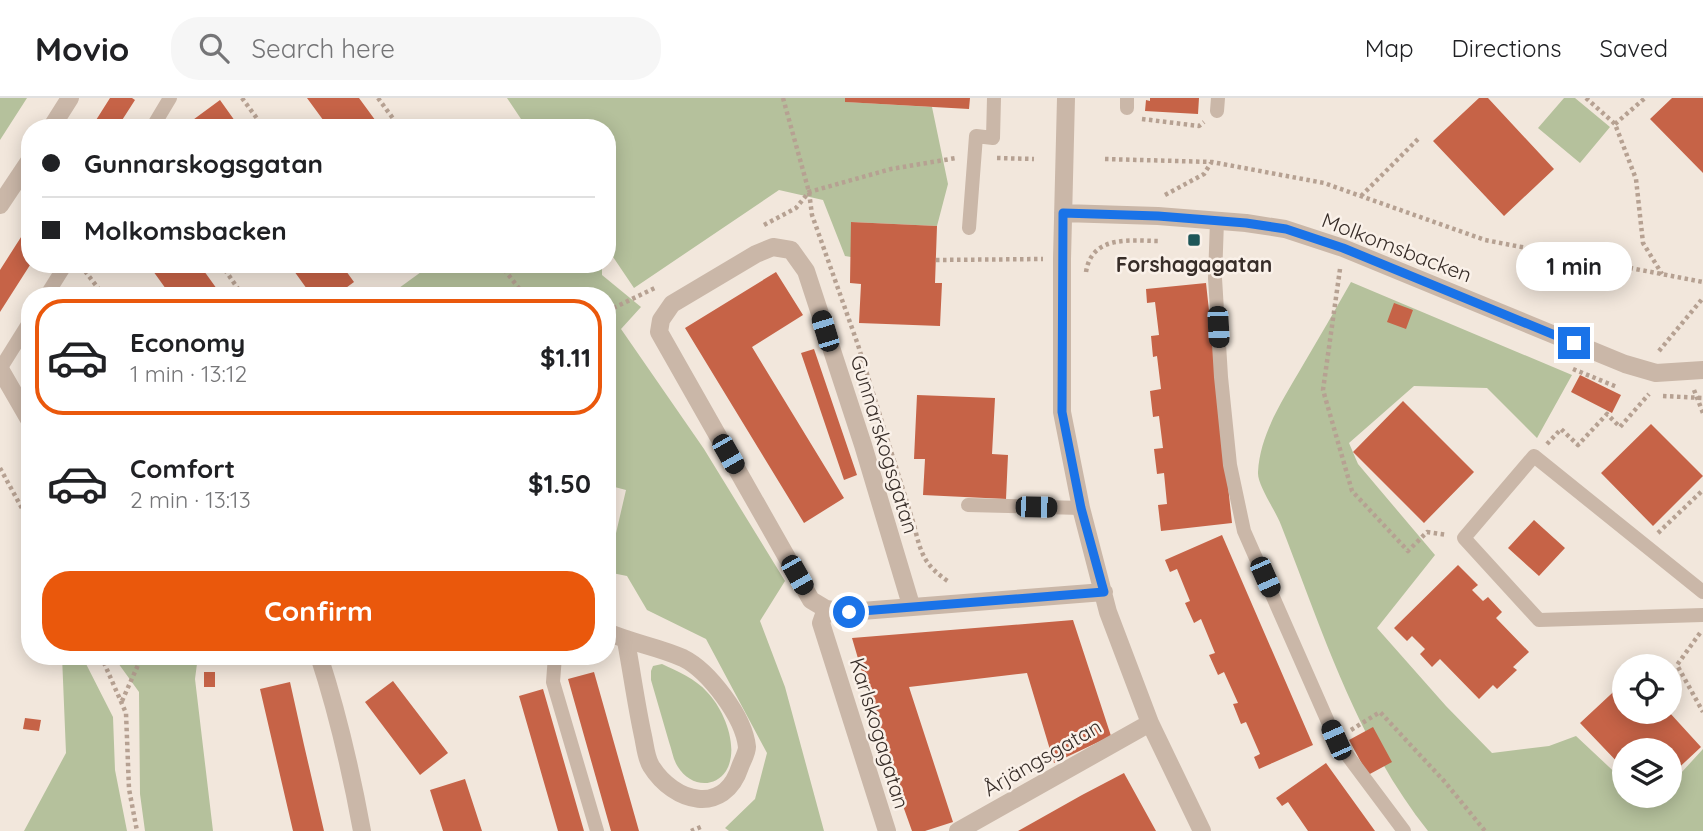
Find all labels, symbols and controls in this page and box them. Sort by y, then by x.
search box [171,17,661,80]
text: Movio [35,28,129,69]
icon: search [195,29,233,67]
text: Search here [251,32,395,65]
text: Map [1365,33,1414,63]
text: Directions [1452,33,1562,63]
text: Saved [1600,33,1668,63]
text: Gunnarskogsgatan [84,147,323,180]
street label: Molkomsbacken [1318,206,1476,288]
text: Molkomsbacken [84,214,287,247]
marker: Forshagagatan [1186,232,1202,248]
callout: 1 min [1516,242,1632,290]
place label: Forshagagatan [1116,251,1272,277]
text: 1 min [1546,252,1602,281]
car [1207,305,1230,349]
car [809,308,842,354]
icon: car [46,326,109,389]
text: Economy [130,326,245,359]
route end [1558,327,1590,359]
text: $1.11 [540,341,591,374]
street label: Gunnarskogsgatan [845,352,925,536]
text: 1 min · 13:12 [130,359,247,388]
car [709,431,748,477]
icon: car [46,452,109,515]
text: Comfort [130,452,235,485]
text: $1.50 [528,467,591,500]
text: 2 min · 13:13 [130,485,251,514]
car [1015,496,1058,518]
car [778,552,817,598]
car [1247,554,1284,600]
button: Confirm [42,571,595,651]
route start [833,596,865,628]
street label: Karlskogagatan [845,654,915,812]
map controls [1612,654,1682,808]
button: locate [1612,654,1682,724]
street label: Årjängsgatan [978,713,1106,801]
car [1318,717,1355,763]
button: layers [1612,738,1682,808]

